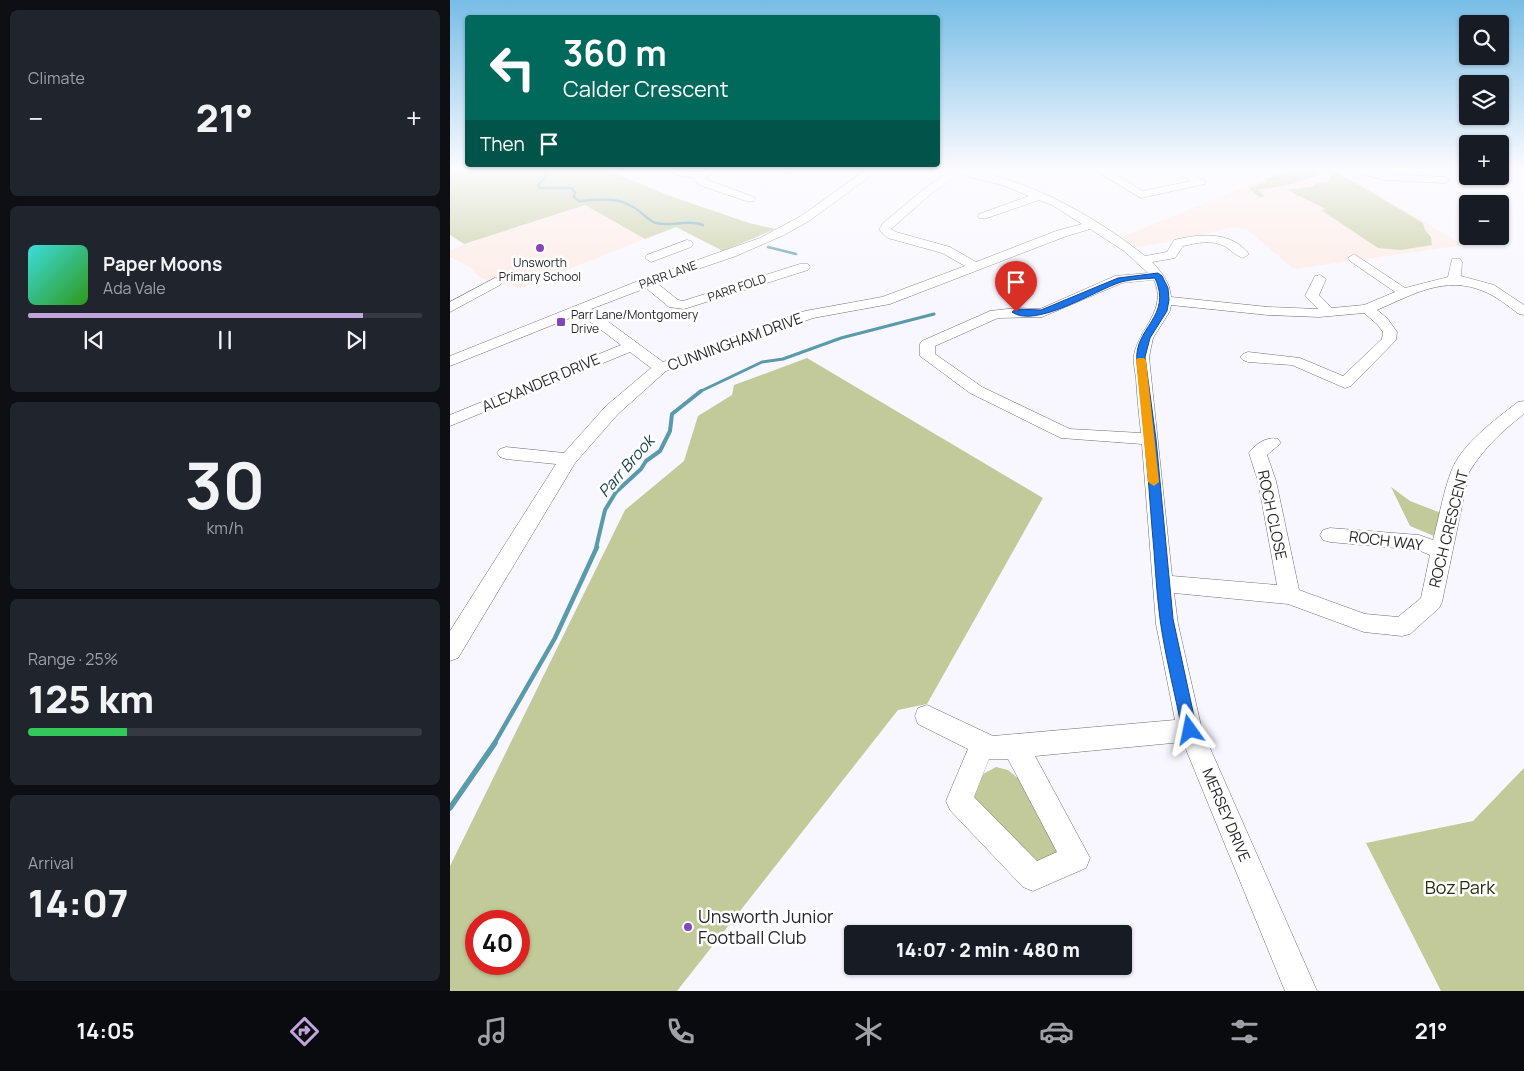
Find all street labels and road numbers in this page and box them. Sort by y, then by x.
street label: PARR LANE [636,256,699,293]
street label: PARR FOLD [705,270,768,305]
street label: CUNNINGHAM DRIVE [664,307,805,376]
street label: ALEXANDER DRIVE [479,348,603,417]
street label: ROCH CLOSE [1253,468,1292,562]
street label: ROCH CRESCENT [1424,468,1473,590]
street label: ROCH WAY [1348,526,1425,556]
street label: MERSEY DRIVE [1197,765,1256,865]

